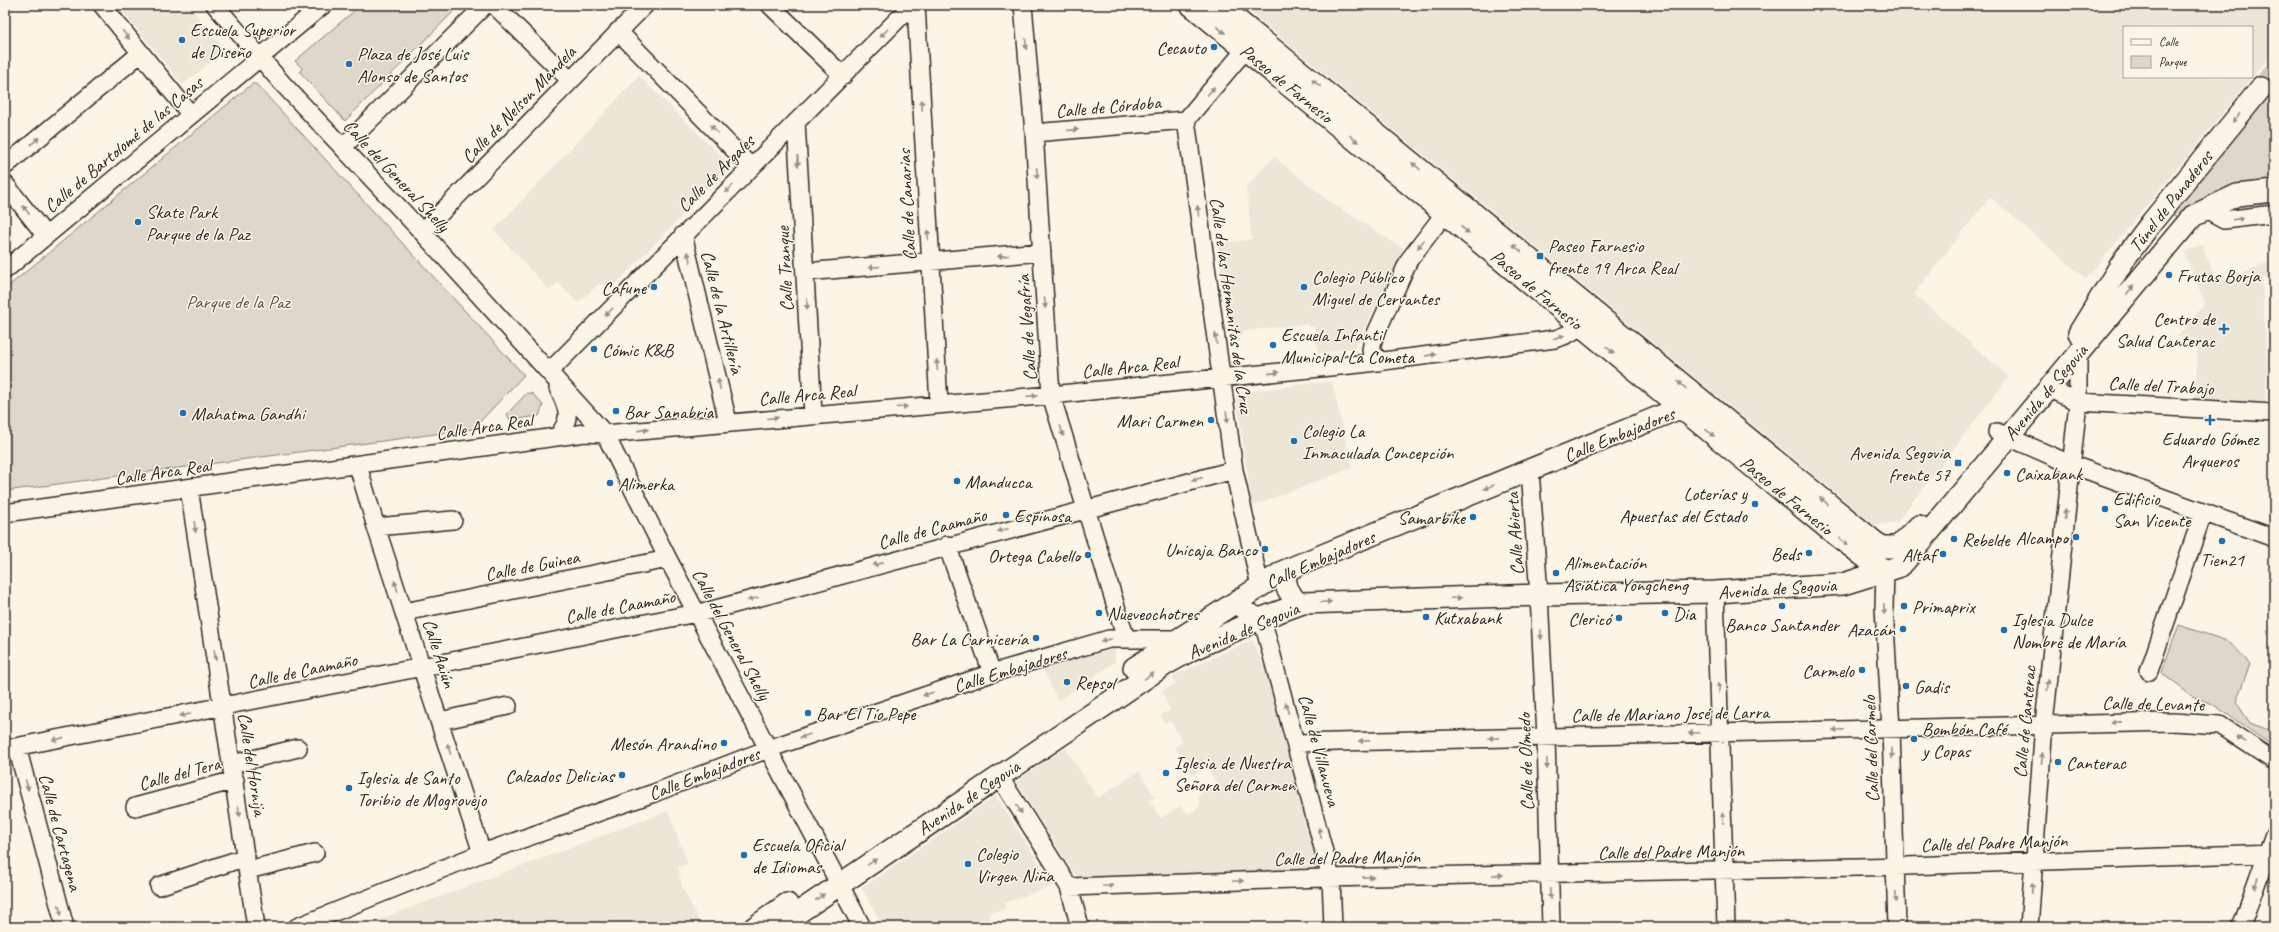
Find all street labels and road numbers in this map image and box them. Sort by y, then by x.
street label: Paseo de Farnesio [1235,39,1339,130]
street label: Calle de Nelson Mandela [456,40,582,169]
street label: Calle de Bartolomé de las Casas [39,70,209,218]
street label: Calle de Córdoba [1055,90,1163,124]
street label: Calle del General Shelly [338,114,456,238]
street label: Calle de Argales [672,128,761,217]
street label: Túnel de Panaderos [2124,144,2220,257]
street label: Calle de Canarias [892,147,922,261]
street label: Calle de las Hermanitas de la Cruz [1204,196,1258,417]
street label: Calle Tranque [771,224,799,312]
street label: Paseo de Farnesio [1486,244,1589,337]
street label: Calle de la Artillería [695,248,749,378]
street label: Calle de Vegafría [1011,272,1043,382]
street label: Avenida de Segovia [1999,339,2094,446]
street label: Calle Arca Real [1081,350,1183,384]
street label: Calle del Trabajo [2108,371,2215,401]
street label: Calle Arca Real [758,378,860,411]
street label: Calle Embajadores [1561,401,1680,468]
street label: Calle Arca Real [434,408,538,446]
street label: Paseo de Farnesio [1735,451,1839,542]
street label: Calle Arca Real [113,453,217,491]
street label: Calle Abierta [1500,490,1530,576]
street label: Calle de Caamaño [875,503,990,555]
street label: Calle Embajadores [1262,525,1380,595]
street label: Calle de Guinea [483,545,583,587]
street label: Calle del General Shelly [686,565,777,706]
street label: Avenida de Segovia [1717,573,1838,605]
street label: Calle de Caamaño [563,584,678,629]
street label: Avenida de Segovia [1184,596,1304,665]
street label: Calle Aaiún [417,616,462,691]
street label: Calle Embajadores [951,641,1071,699]
street label: Calle de Caamaño [245,647,360,694]
street label: Calle de Canterac [2008,664,2042,779]
street label: Calle de Villanueva [1293,691,1346,810]
street label: Calle de Levante [2102,691,2206,717]
street label: Calle del Carmelo [1857,694,1885,803]
street label: Calle de Mariano José de Larra [1571,700,1771,728]
street label: Calle de Olmedo [1512,710,1540,811]
street label: Calle del Hornija [232,711,272,820]
street label: Calle Embajadores [645,741,765,806]
street label: Calle del Tera [136,751,224,796]
street label: Avenida de Segovia [913,754,1026,841]
street label: Calle de Cartagena [33,771,88,895]
street label: Calle del Padre Manjón [1920,828,2068,858]
street label: Calle del Padre Manjón [1598,839,1745,865]
street label: Calle del Padre Manjón [1274,845,1421,871]

